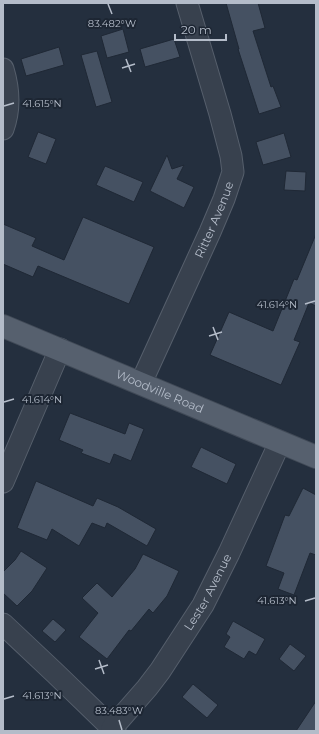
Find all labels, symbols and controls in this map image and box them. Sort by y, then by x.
scale bar [175,16,226,42]
text: 83.482°W [88,17,136,30]
text: 20 m [181,22,212,37]
text: 41.615°N [22,97,62,110]
street label: Ritter Avenue [191,179,236,260]
text: 41.614°N [257,298,297,311]
street label: Woodville Road [114,366,206,416]
text: 41.614°N [22,393,62,406]
street label: Lester Avenue [180,551,234,633]
text: 41.613°N [257,594,297,607]
text: 41.613°N [22,689,62,702]
text: 83.483°W [95,704,143,717]

